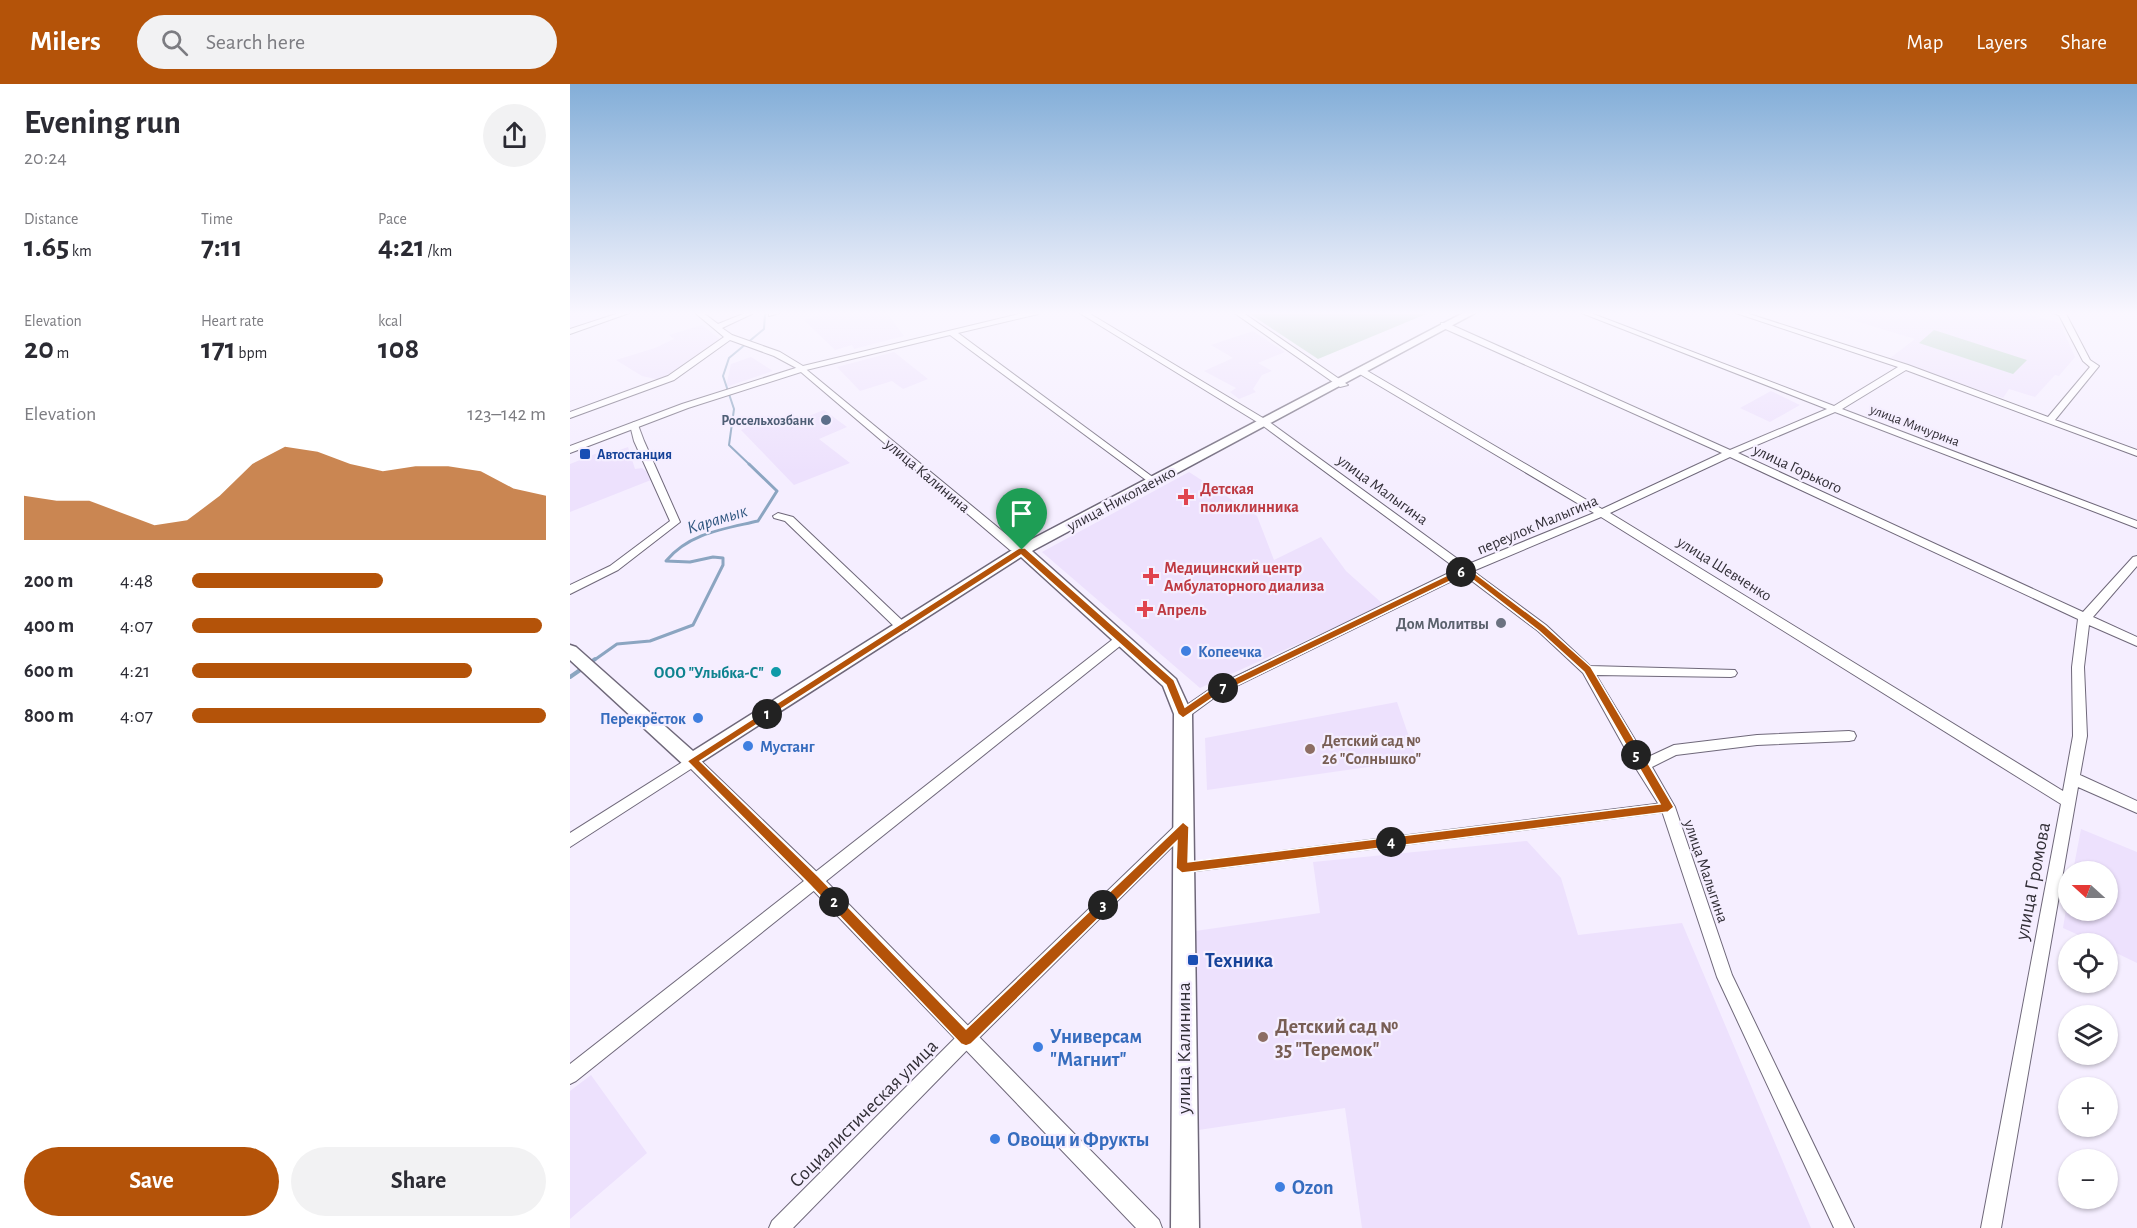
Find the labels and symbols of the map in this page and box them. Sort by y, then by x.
street label: улица Мичурина [1867,402,1962,450]
marker: Россельхозбанк [819,413,833,427]
place label: Россельхозбанк [721,414,814,428]
street label: улица Калинина [880,435,973,517]
street label: улица Горького [1749,441,1845,497]
marker: Автостанция [578,447,592,461]
place label: Автостанция [597,448,672,462]
street label: улица Малыгина [1333,451,1431,529]
street label: улица Николаенко [1064,463,1179,536]
place label: Детская поликлинника [1200,481,1299,515]
pin [996,488,1047,550]
marker: Детская поликлинника [1177,488,1195,506]
street label: переулок Малыгина [1475,492,1601,559]
water label: Карамык [685,502,750,538]
street label: улица Шевченко [1673,533,1775,605]
pin: 6 [1446,557,1476,587]
place label: Медицинский центр Амбулаторного диализа [1164,560,1325,595]
marker: Медицинский центр Амбулаторного диализа [1142,567,1160,585]
marker: Апрель [1138,602,1152,616]
place label: Апрель [1157,602,1207,618]
place label: Дом Молитвы [1396,616,1489,632]
marker: Дом Молитвы [1494,616,1508,630]
marker: Копеечка [1179,644,1193,658]
place label: Копеечка [1198,644,1262,660]
place label: ООО "Улыбка-С" [654,665,764,681]
marker: ООО "Улыбка-С" [769,665,783,679]
pin: 7 [1208,673,1238,703]
pin: 1 [752,699,782,729]
place label: Перекрёсток [600,711,686,727]
marker: Перекрёсток [691,711,705,725]
place label: Детский сад № 26 "Солнышко" [1322,733,1422,767]
marker: Мустанг [741,739,755,753]
place label: Мустанг [760,739,815,756]
pin: 5 [1621,740,1651,770]
marker: Детский сад № 26 "Солнышко" [1303,742,1317,756]
street label: улица Малыгина [1680,817,1731,925]
street label: улица Громова [2012,821,2054,943]
pin: 4 [1376,827,1406,857]
north arrow [2058,861,2118,921]
pin: 2 [819,887,849,917]
pin: 3 [1088,890,1118,920]
place label: Техника [1205,951,1274,971]
marker: Техника [1186,953,1200,967]
street label: улица Калинина [1174,982,1194,1115]
place label: Детский сад № 35 "Теремок" [1275,1017,1398,1060]
place label: Универсам "Магнит" [1050,1027,1142,1070]
marker: Детский сад № 35 "Теремок" [1256,1030,1270,1044]
street label: Социалистическая улица [786,1036,942,1192]
marker: Универсам "Магнит" [1031,1040,1045,1054]
place label: Овощи и Фрукты [1007,1130,1149,1150]
marker: Овощи и Фрукты [988,1132,1002,1146]
place label: Ozon [1292,1178,1334,1198]
marker: Ozon [1273,1180,1287,1194]

